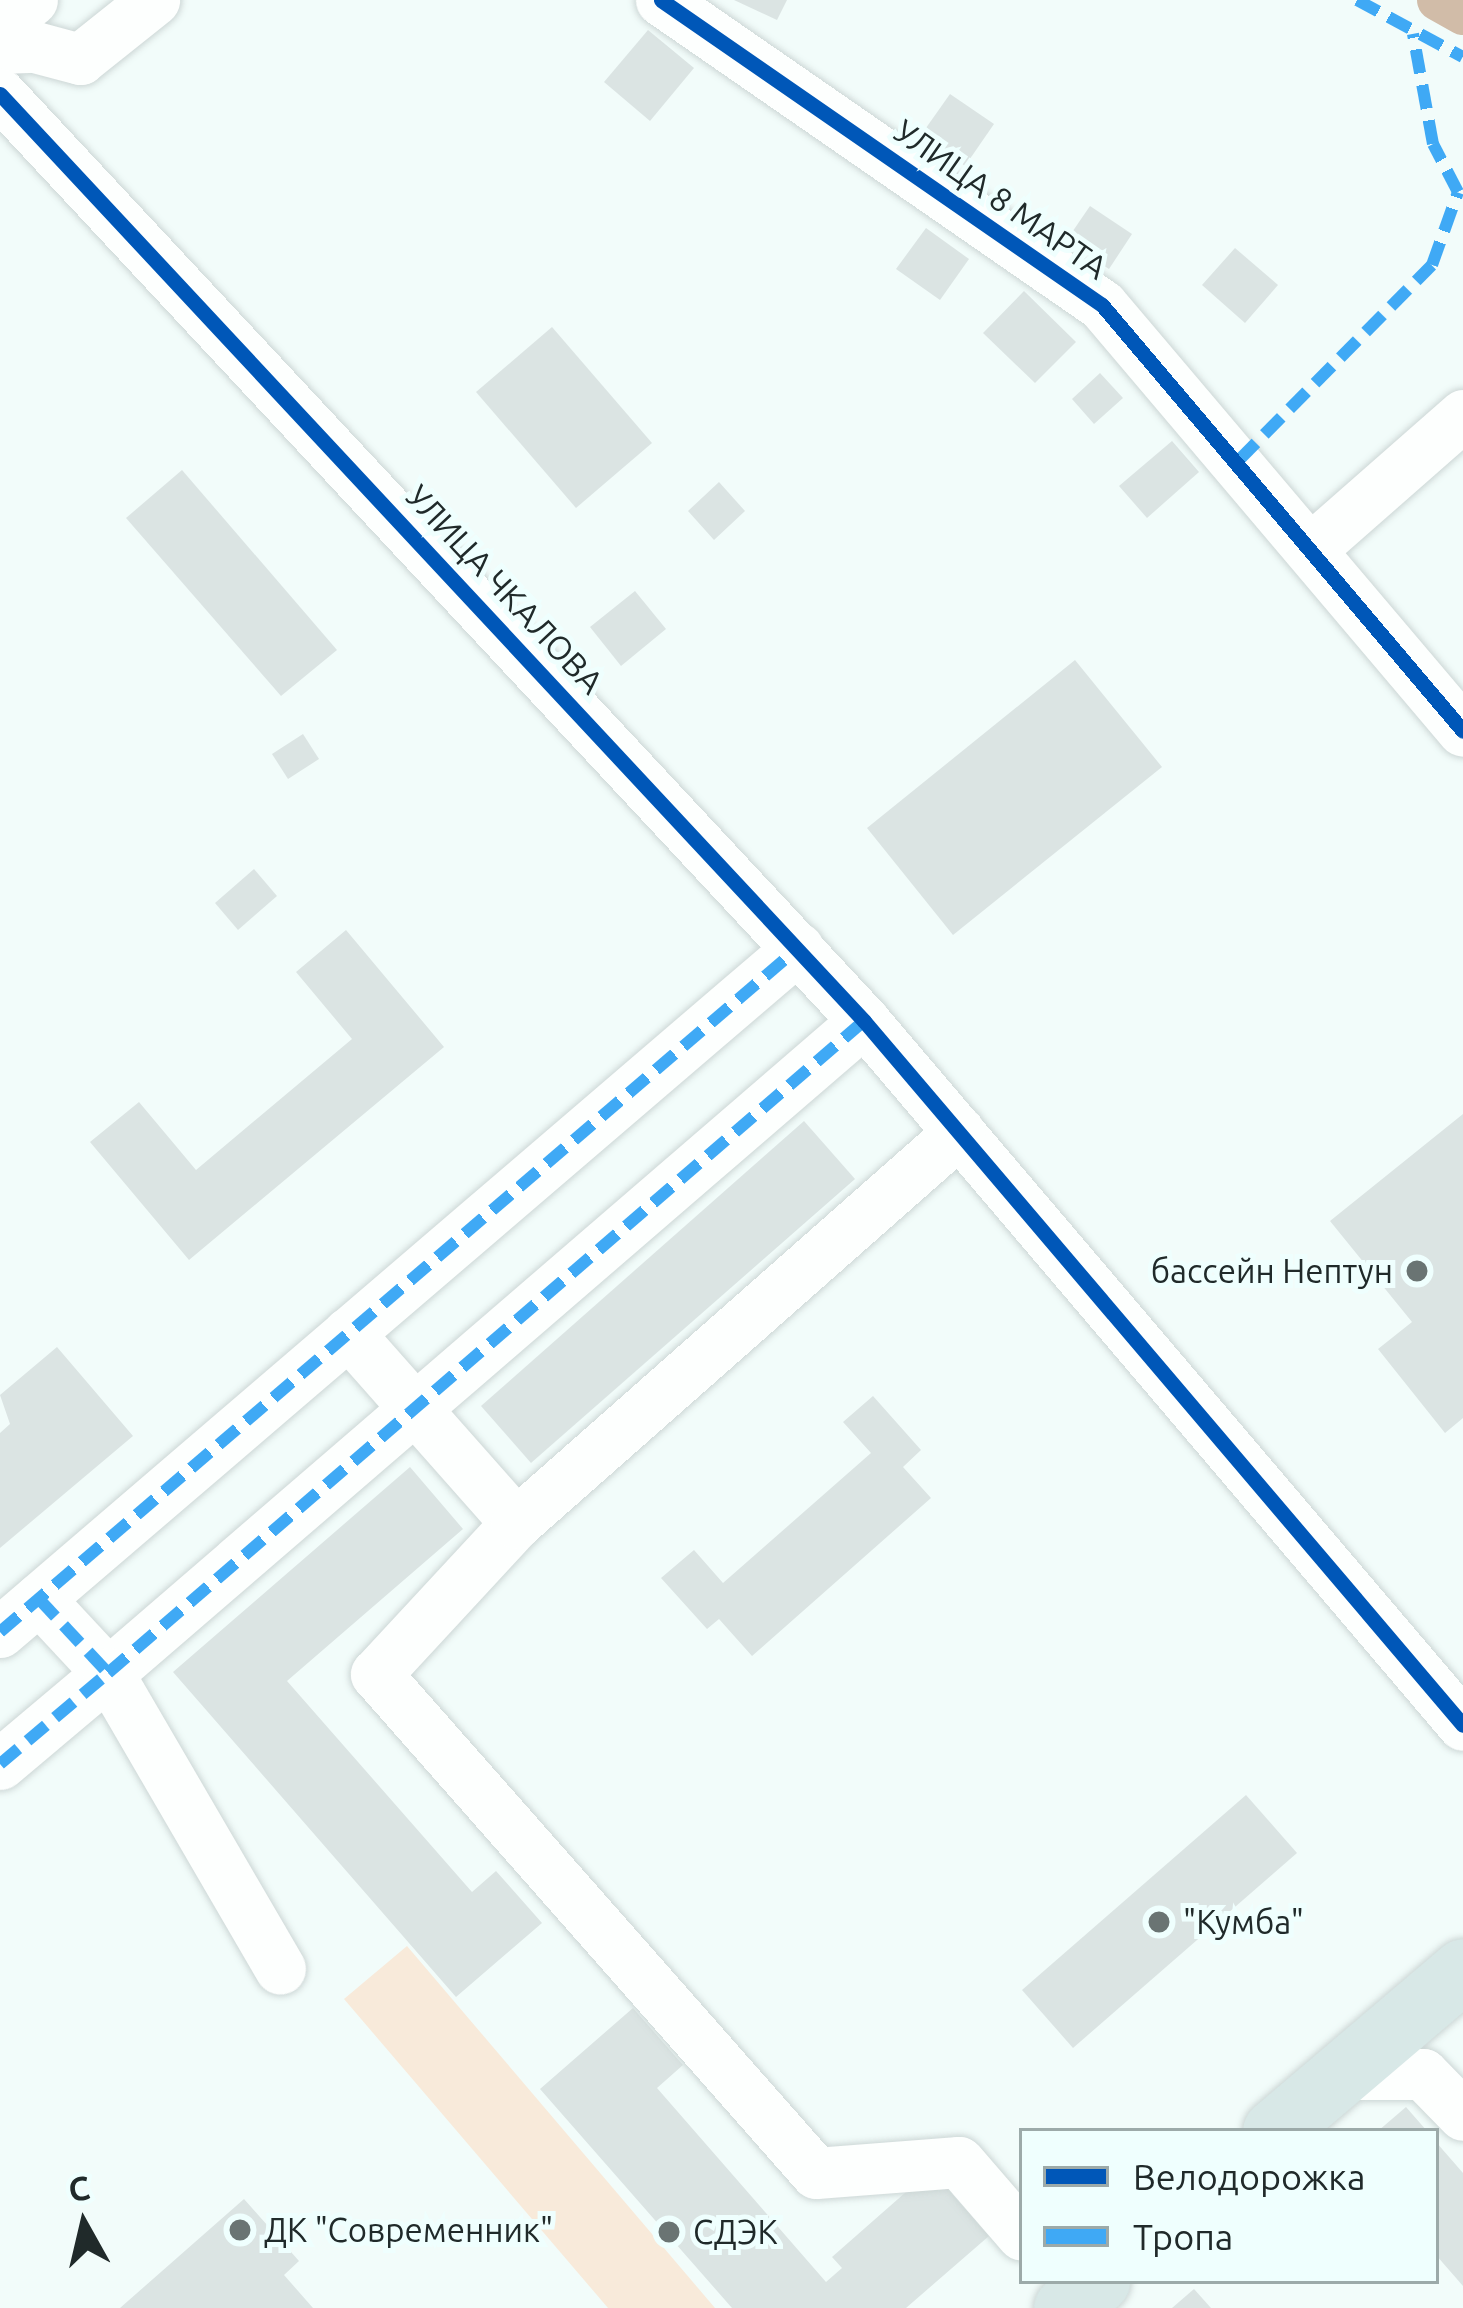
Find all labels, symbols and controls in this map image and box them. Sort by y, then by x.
street label: УЛИЦА 8 МАРТА [887,111,1115,287]
street label: УЛИЦА ЧКАЛОВА [398,476,612,702]
place label: бассейн Нептун [1151,1251,1393,1291]
marker: бассейн Нептун [1404,1258,1430,1284]
place label: "Кумба" [1183,1902,1304,1942]
marker: "Кумба" [1146,1909,1172,1935]
legend [1019,2128,1439,2284]
text: Велодорожка [1133,2156,1365,2197]
north arrow [24,2164,144,2284]
text: С [66,2168,92,2208]
place label: ДК "Современник" [264,2210,553,2250]
place label: СДЭК [693,2212,778,2252]
text: Тропа [1133,2216,1233,2257]
marker: ДК "Современник" [227,2217,253,2243]
marker: СДЭК [656,2219,682,2245]

